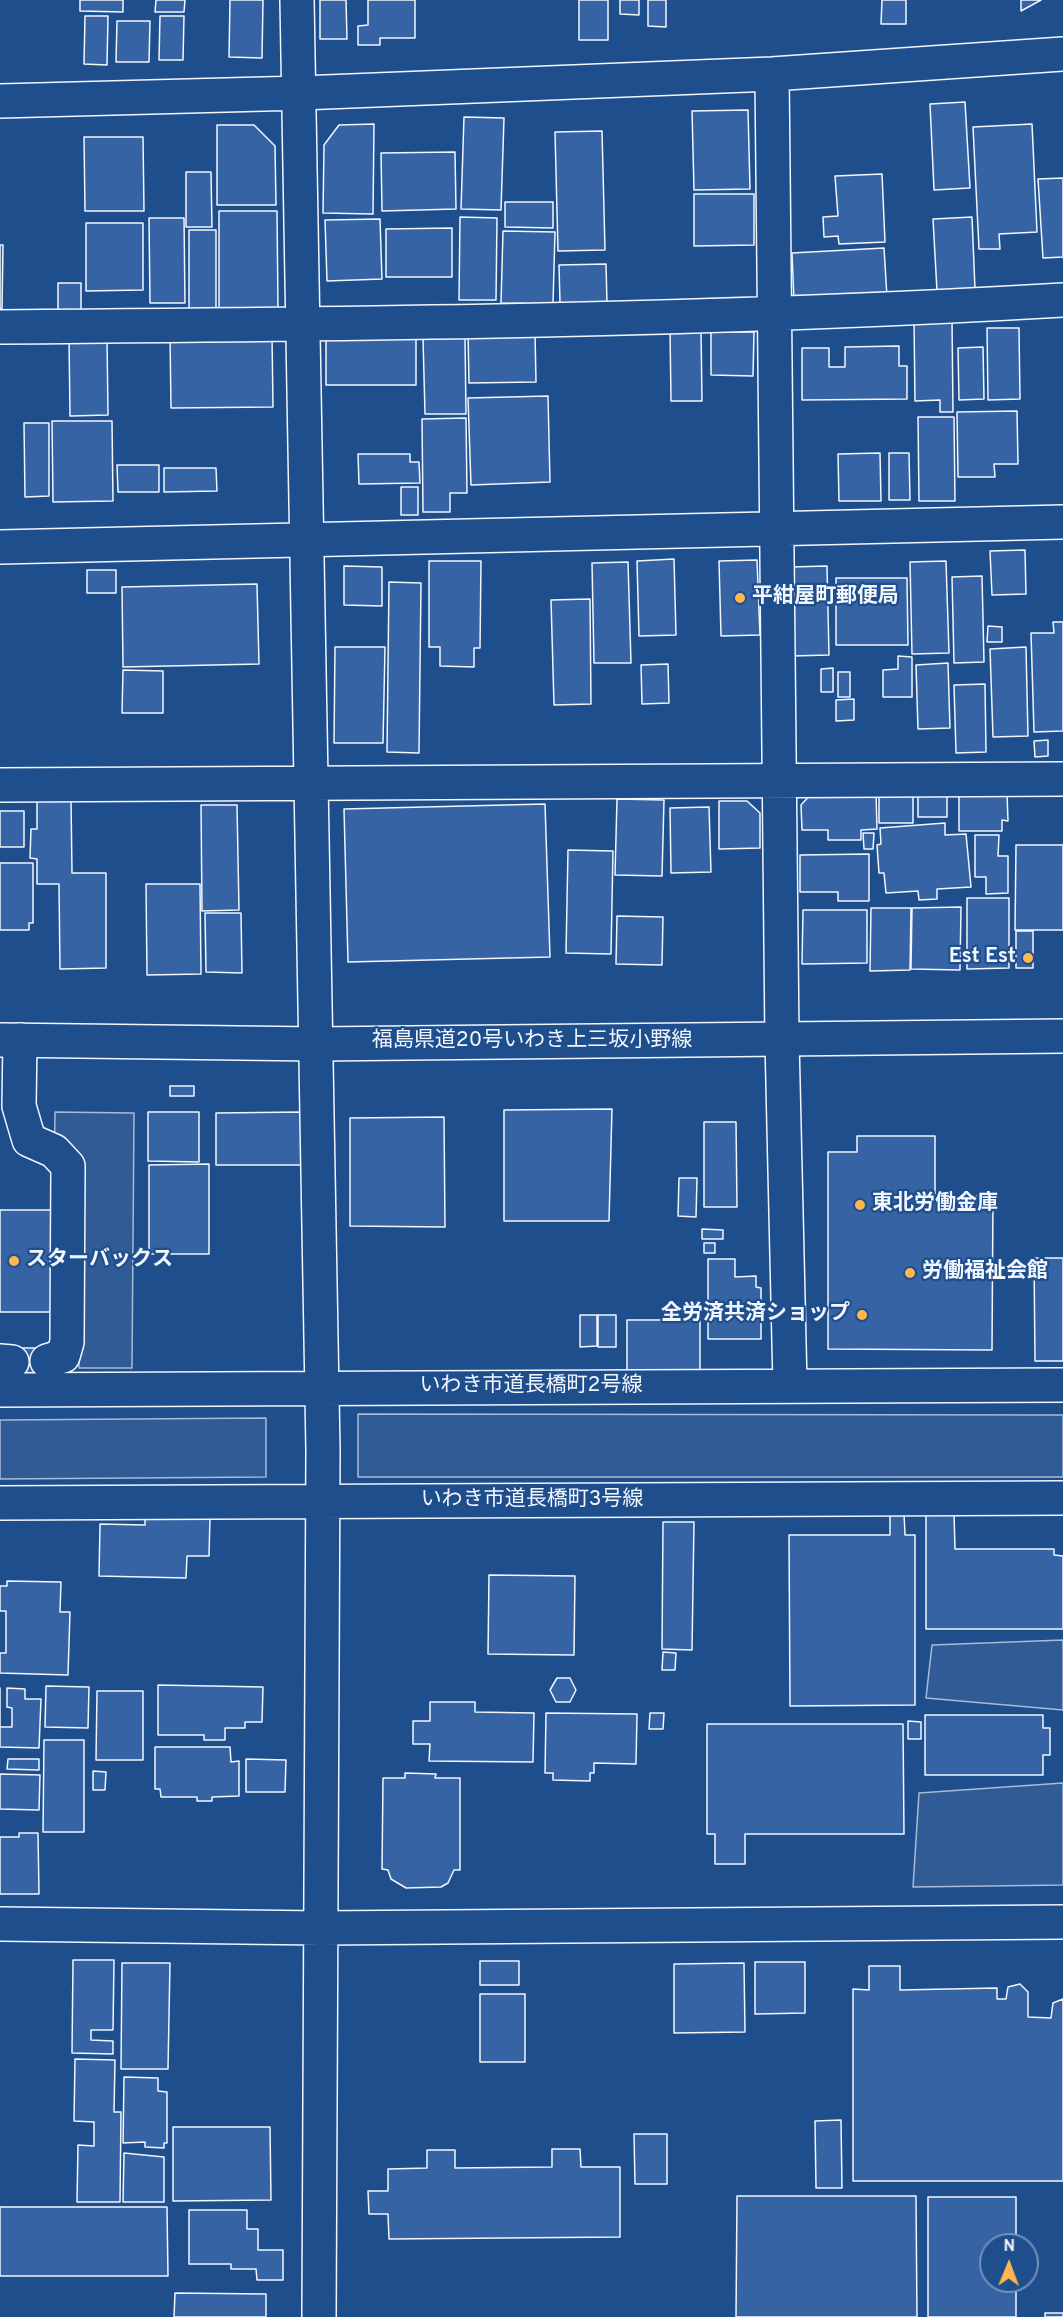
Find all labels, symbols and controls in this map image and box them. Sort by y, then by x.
place label: 平紺屋町郵便局 [752,585,899,611]
marker: 平紺屋町郵便局 [733,591,747,605]
place label: Est Est [949,945,1016,971]
marker: Est Est [1021,951,1035,965]
street label: 福島県道20号いわき上三坂小野線 [372,1029,692,1055]
place label: 東北労働金庫 [872,1192,998,1218]
marker: 東北労働金庫 [853,1198,867,1212]
place label: スターバックス [26,1248,173,1274]
marker: スターバックス [7,1254,21,1268]
place label: 労働福祉会館 [922,1260,1048,1286]
marker: 労働福祉会館 [903,1266,917,1280]
place label: 全労済共済ショップ [661,1302,850,1328]
marker: 全労済共済ショップ [855,1308,869,1322]
street label: いわき市道長橋町2号線 [420,1374,642,1400]
street label: いわき市道長橋町3号線 [421,1488,643,1514]
north arrow [979,2233,1039,2293]
text: N [1003,2237,1015,2257]

